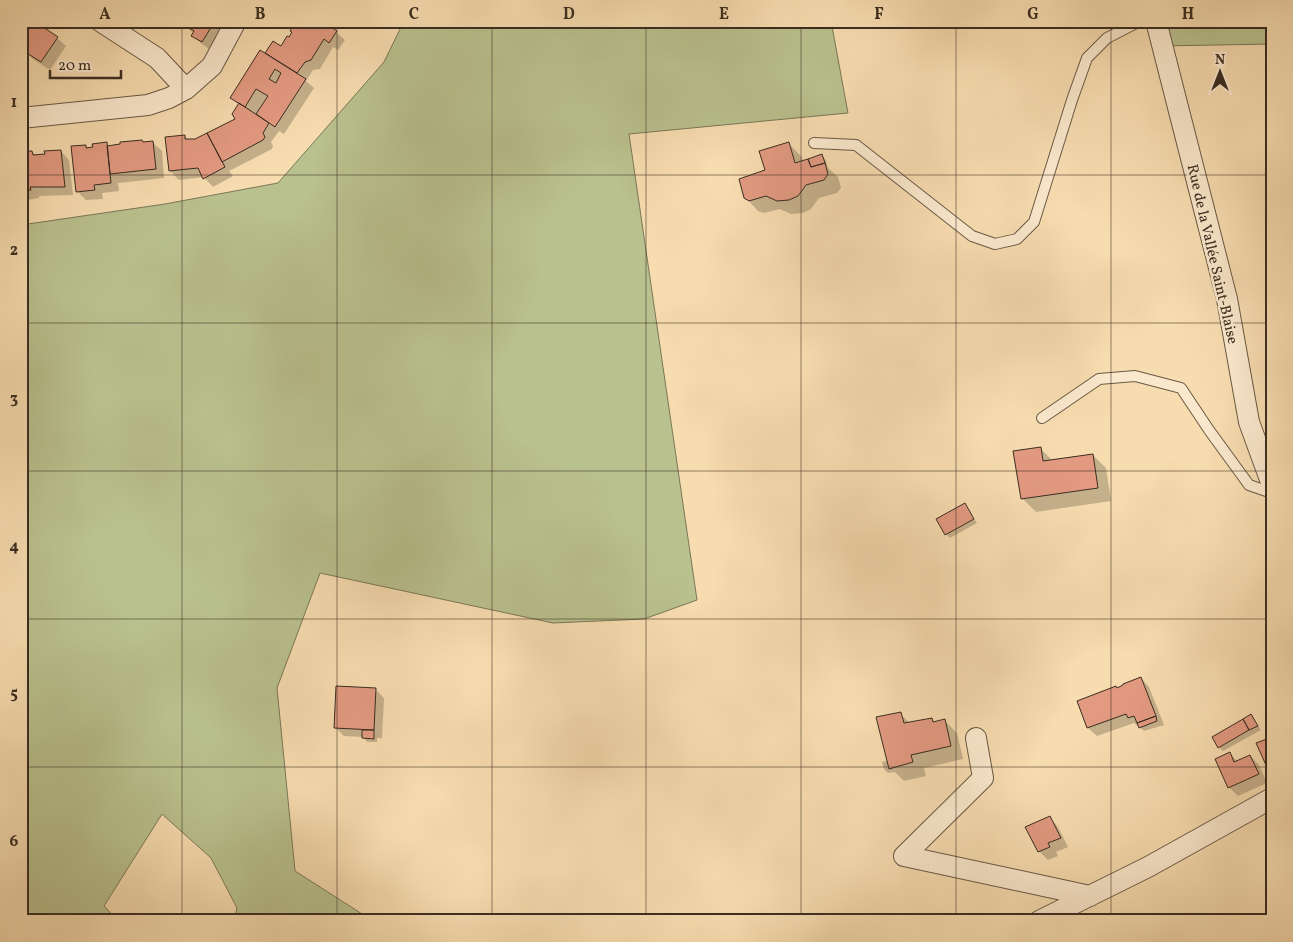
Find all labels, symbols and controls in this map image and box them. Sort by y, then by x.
text: A [99,4,111,26]
text: B [255,4,266,26]
text: C [409,4,419,26]
text: D [563,4,575,26]
text: E [719,4,729,26]
text: F [874,4,884,26]
text: G [1027,4,1039,26]
text: H [1182,4,1194,26]
scale bar [50,48,121,80]
north arrow [1196,48,1246,98]
text: N [1215,51,1225,70]
text: 20 m [58,56,91,77]
text: 1 [11,92,17,114]
street label: Rue de la Vallée Saint-Blaise [1181,162,1242,346]
text: 2 [10,240,18,262]
text: 3 [10,388,18,410]
text: 4 [9,536,19,558]
text: 5 [10,683,18,705]
text: 6 [10,831,19,853]

